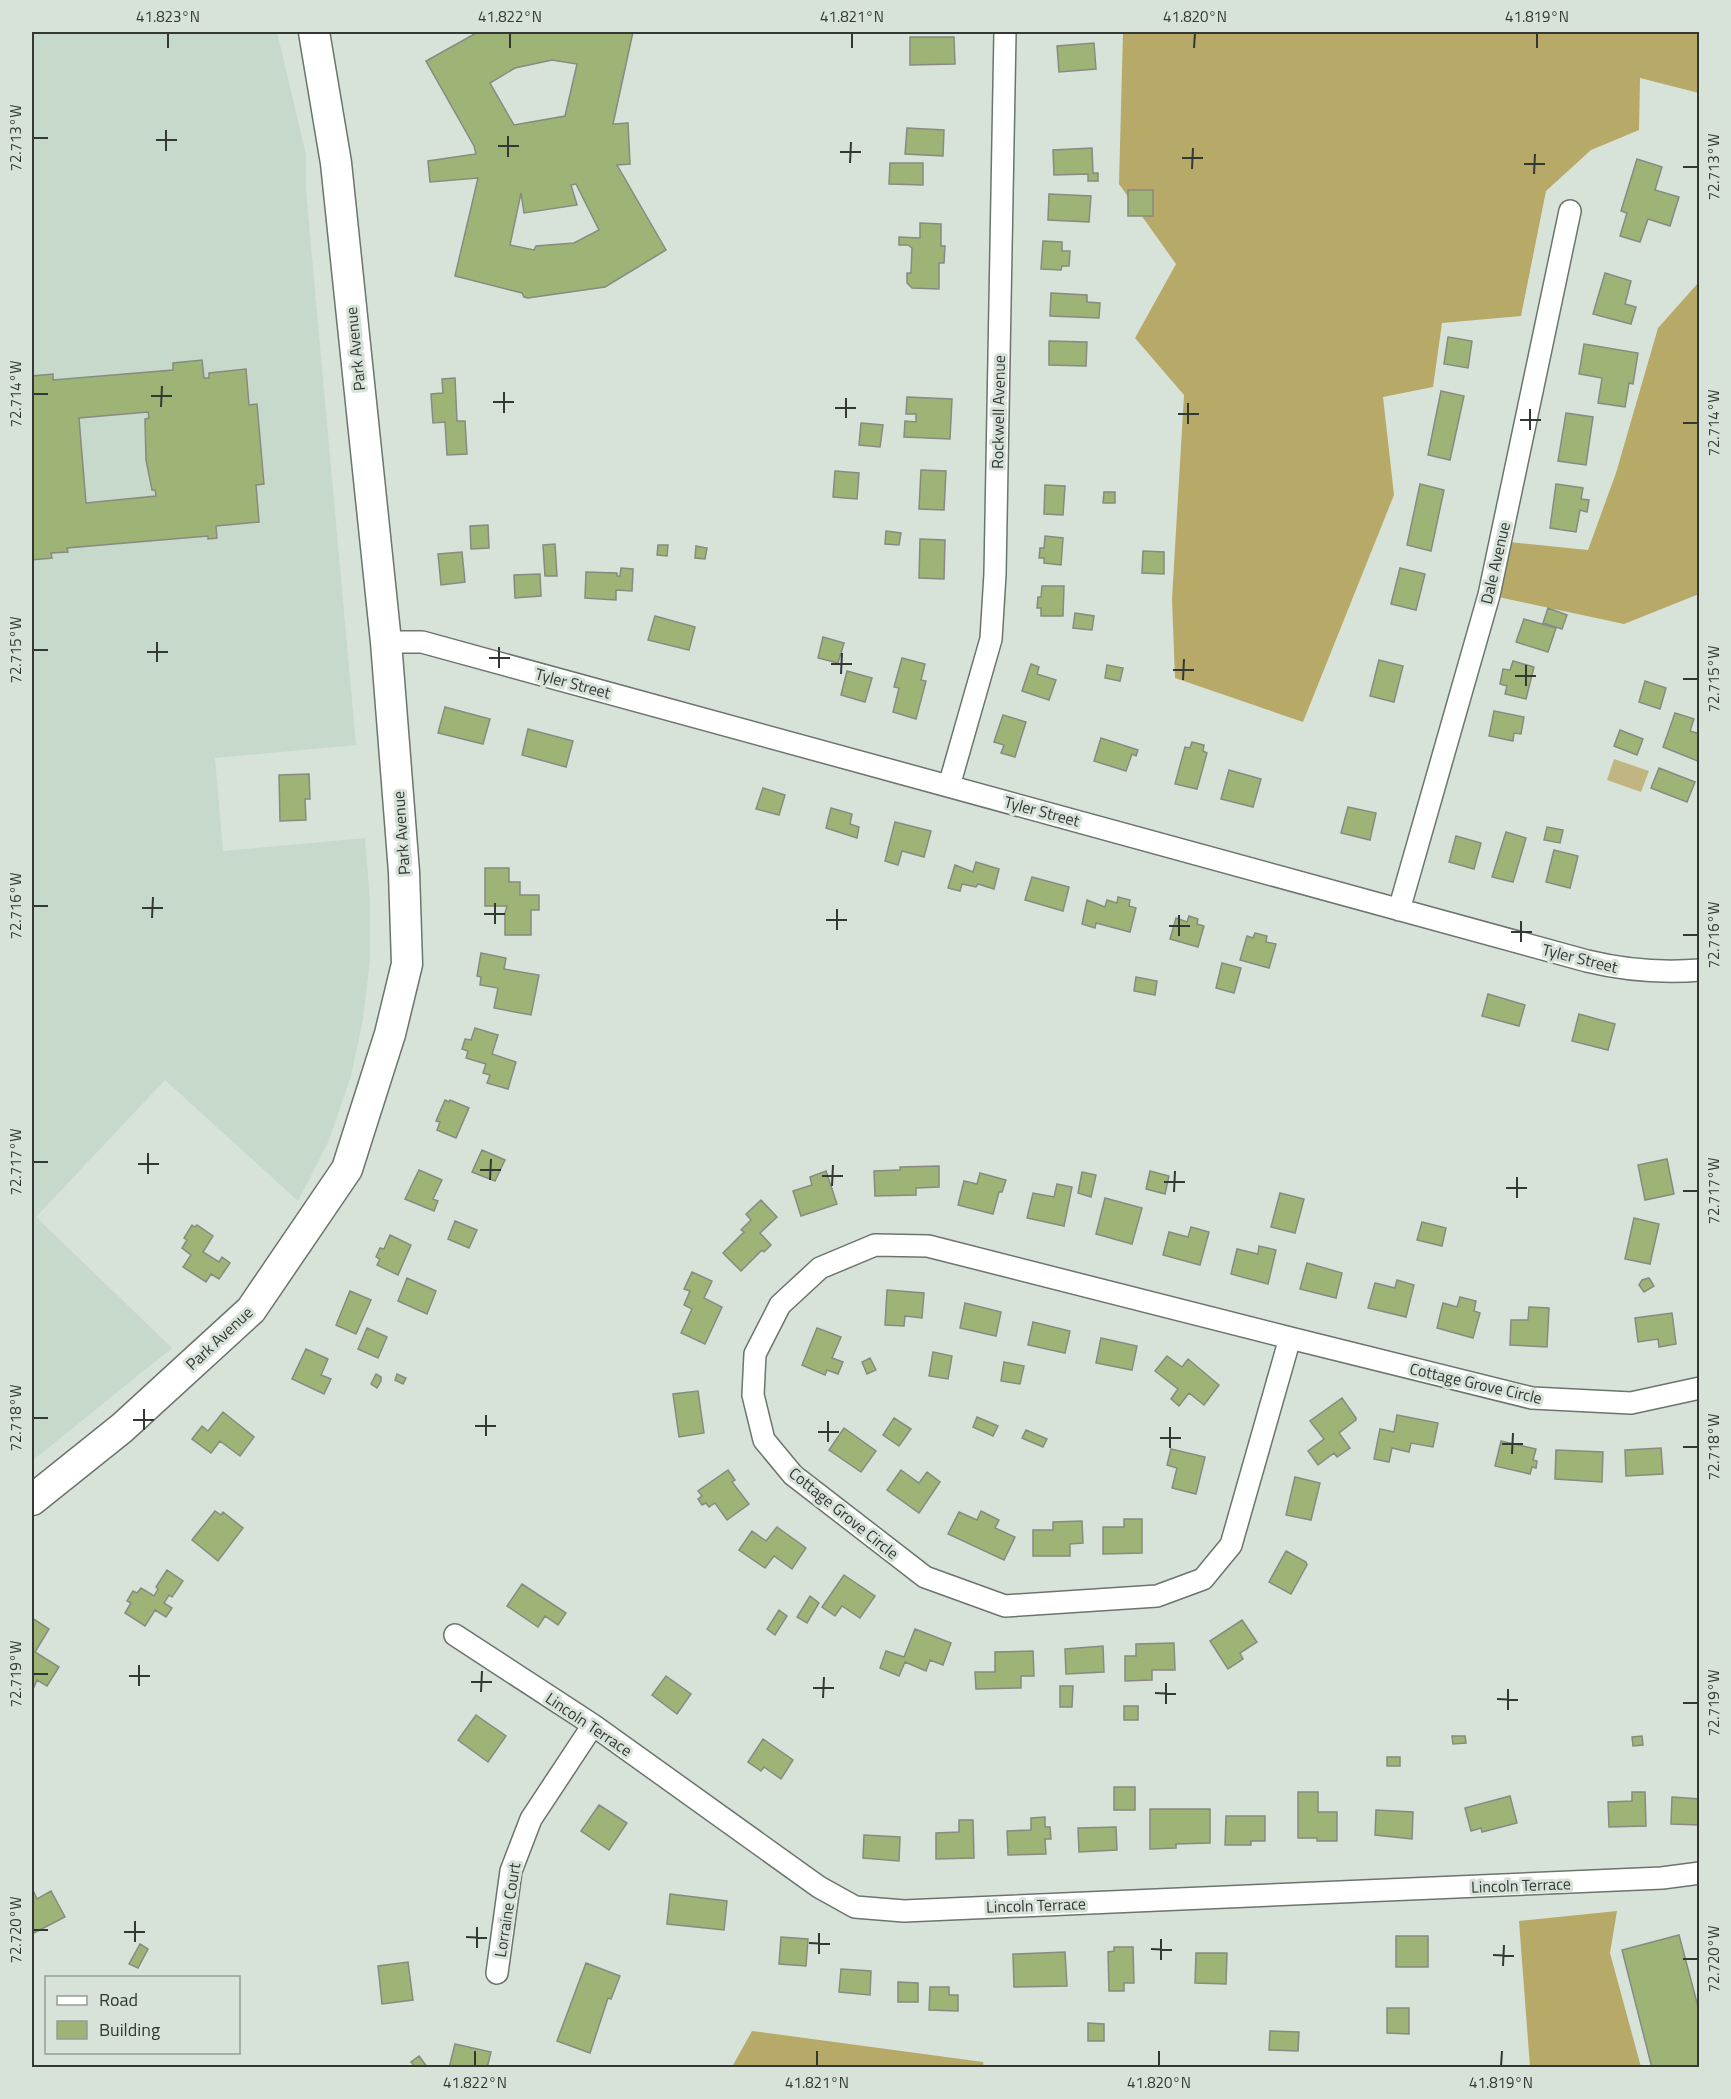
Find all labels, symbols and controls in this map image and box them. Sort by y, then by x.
text: 41.823°N [136,5,200,28]
text: 41.822°N [478,5,542,28]
text: 41.821°N [820,5,884,28]
text: 41.820°N [1163,5,1227,28]
text: 41.819°N [1505,5,1569,28]
text: 72.713°W [4,105,27,171]
text: 72.713°W [1702,134,1725,200]
street label: Park Avenue [339,306,371,392]
street label: Rockwell Avenue [985,355,1011,469]
text: 72.714°W [4,361,27,427]
text: 72.714°W [1702,390,1725,456]
street label: Dale Avenue [1474,520,1516,606]
text: 72.715°W [4,617,27,683]
text: 72.715°W [1702,646,1725,712]
street label: Tyler Street [533,661,614,705]
street label: Tyler Street [1002,789,1083,833]
street label: Park Avenue [386,790,416,876]
text: 72.716°W [4,873,27,939]
text: 72.716°W [1702,902,1725,968]
street label: Tyler Street [1540,937,1621,979]
text: 72.717°W [4,1129,27,1195]
text: 72.717°W [1702,1158,1725,1224]
street label: Park Avenue [180,1301,258,1375]
street label: Cottage Grove Circle [1408,1356,1544,1410]
text: 72.718°W [4,1385,27,1451]
text: 72.718°W [1702,1414,1725,1480]
street label: Cottage Grove Circle [784,1461,904,1565]
text: 72.719°W [4,1641,27,1707]
text: 72.719°W [1702,1670,1725,1736]
street label: Lincoln Terrace [541,1686,637,1762]
street label: Lorraine Court [488,1861,526,1959]
street label: Lincoln Terrace [1471,1871,1571,1899]
street label: Lincoln Terrace [986,1891,1086,1919]
text: 72.720°W [4,1897,27,1963]
text: 72.720°W [1702,1926,1725,1992]
legend [45,1976,240,2054]
text: Road [99,1986,138,2013]
text: Building [99,2016,160,2043]
text: 41.822°N [443,2071,507,2094]
text: 41.821°N [785,2071,849,2094]
text: 41.820°N [1127,2071,1191,2094]
text: 41.819°N [1469,2071,1533,2094]

